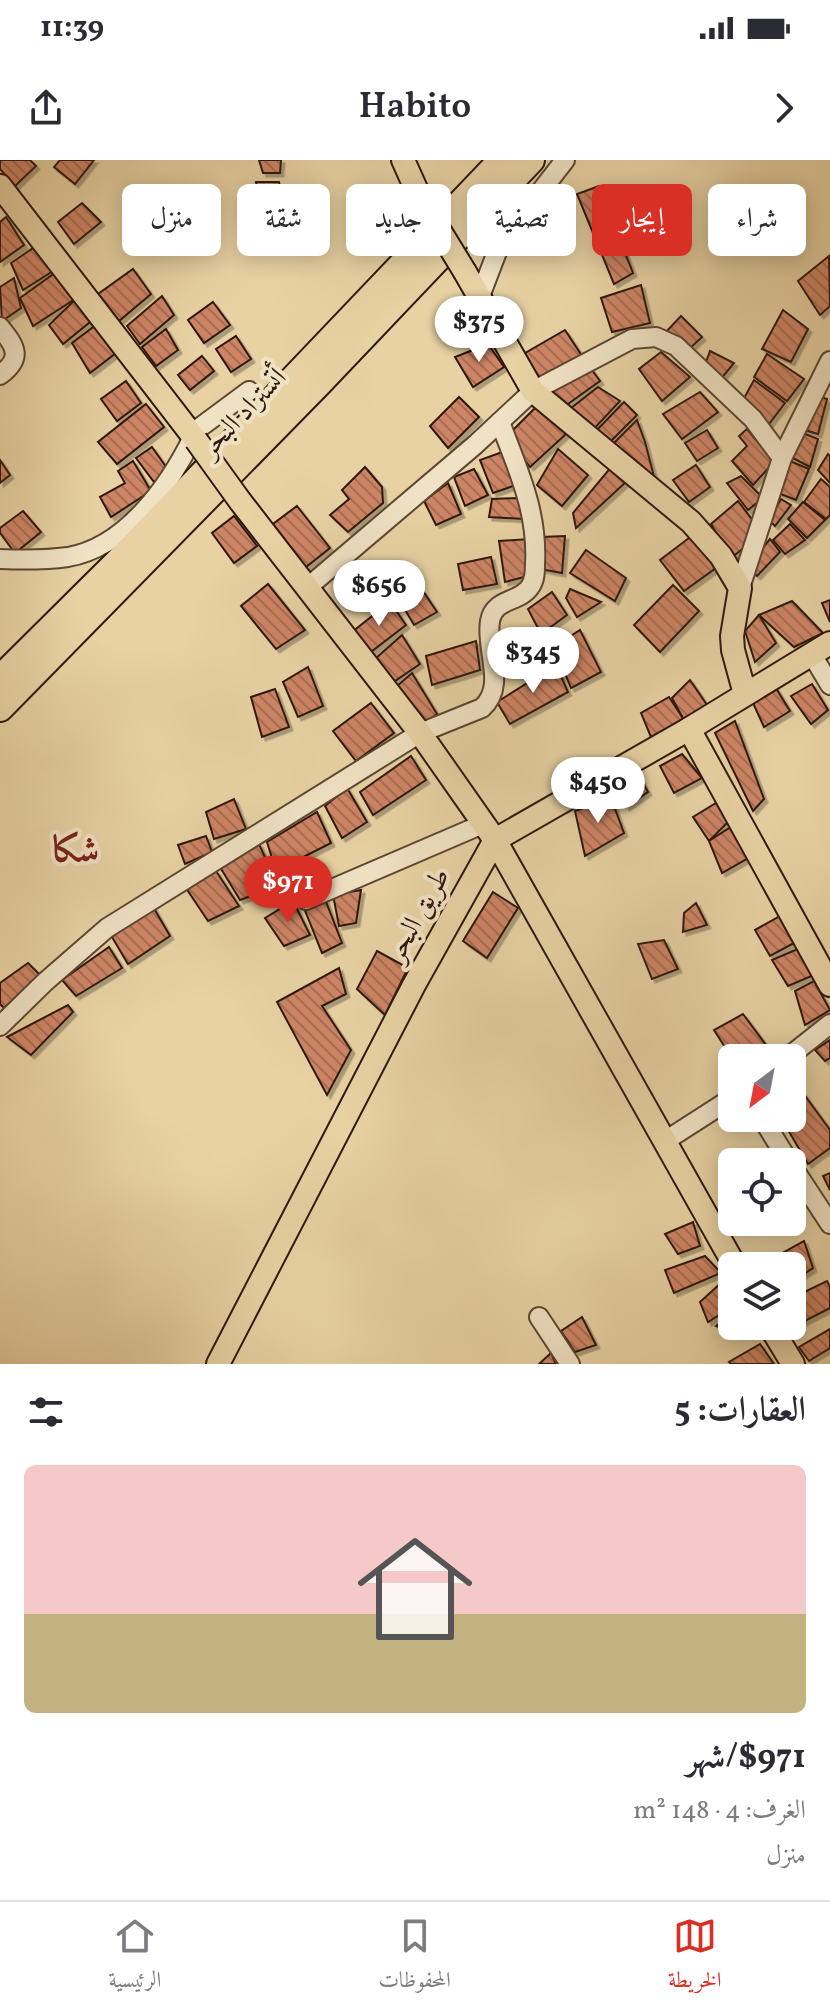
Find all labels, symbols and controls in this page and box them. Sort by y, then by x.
text: 11:39 [40,7,104,49]
text: Habito [359,83,471,133]
icon: share [24,86,68,130]
icon: forward [762,86,806,130]
chip: منزل [122,184,221,256]
chip: شقة [237,184,330,256]
chip: جديد [346,184,451,256]
chip: تصفية [467,184,576,256]
chip: إيجار [592,184,692,256]
chip: شراء [708,184,806,256]
pin: $375 [432,296,526,364]
text: $375 [453,304,505,340]
street label: أتستراد البحر [188,358,297,468]
pin: $656 [332,560,426,628]
text: $656 [351,568,407,604]
pin: $345 [486,627,580,695]
text: $345 [505,635,561,671]
pin: $450 [551,757,645,825]
text: $450 [569,765,627,801]
district label: شكا [53,827,99,877]
pin: $971 [241,856,335,924]
street label: طريق البحر [376,861,461,971]
text: $971 [262,864,314,900]
north arrow [718,1044,806,1132]
map controls [718,1044,806,1340]
button: locate [718,1148,806,1236]
button: layers [718,1252,806,1340]
text: العقارات: 5 [674,1388,806,1435]
icon: filters [24,1390,68,1434]
icon: home [343,1517,487,1661]
text: $971/شهر [686,1735,806,1782]
text: الغرف: 4 · 148 m² [633,1793,806,1829]
text: منزل [766,1838,806,1874]
tab: الرئيسية [109,1914,161,2001]
tab: المحفوظات [378,1914,451,2001]
tab: الخريطة [668,1914,721,2001]

